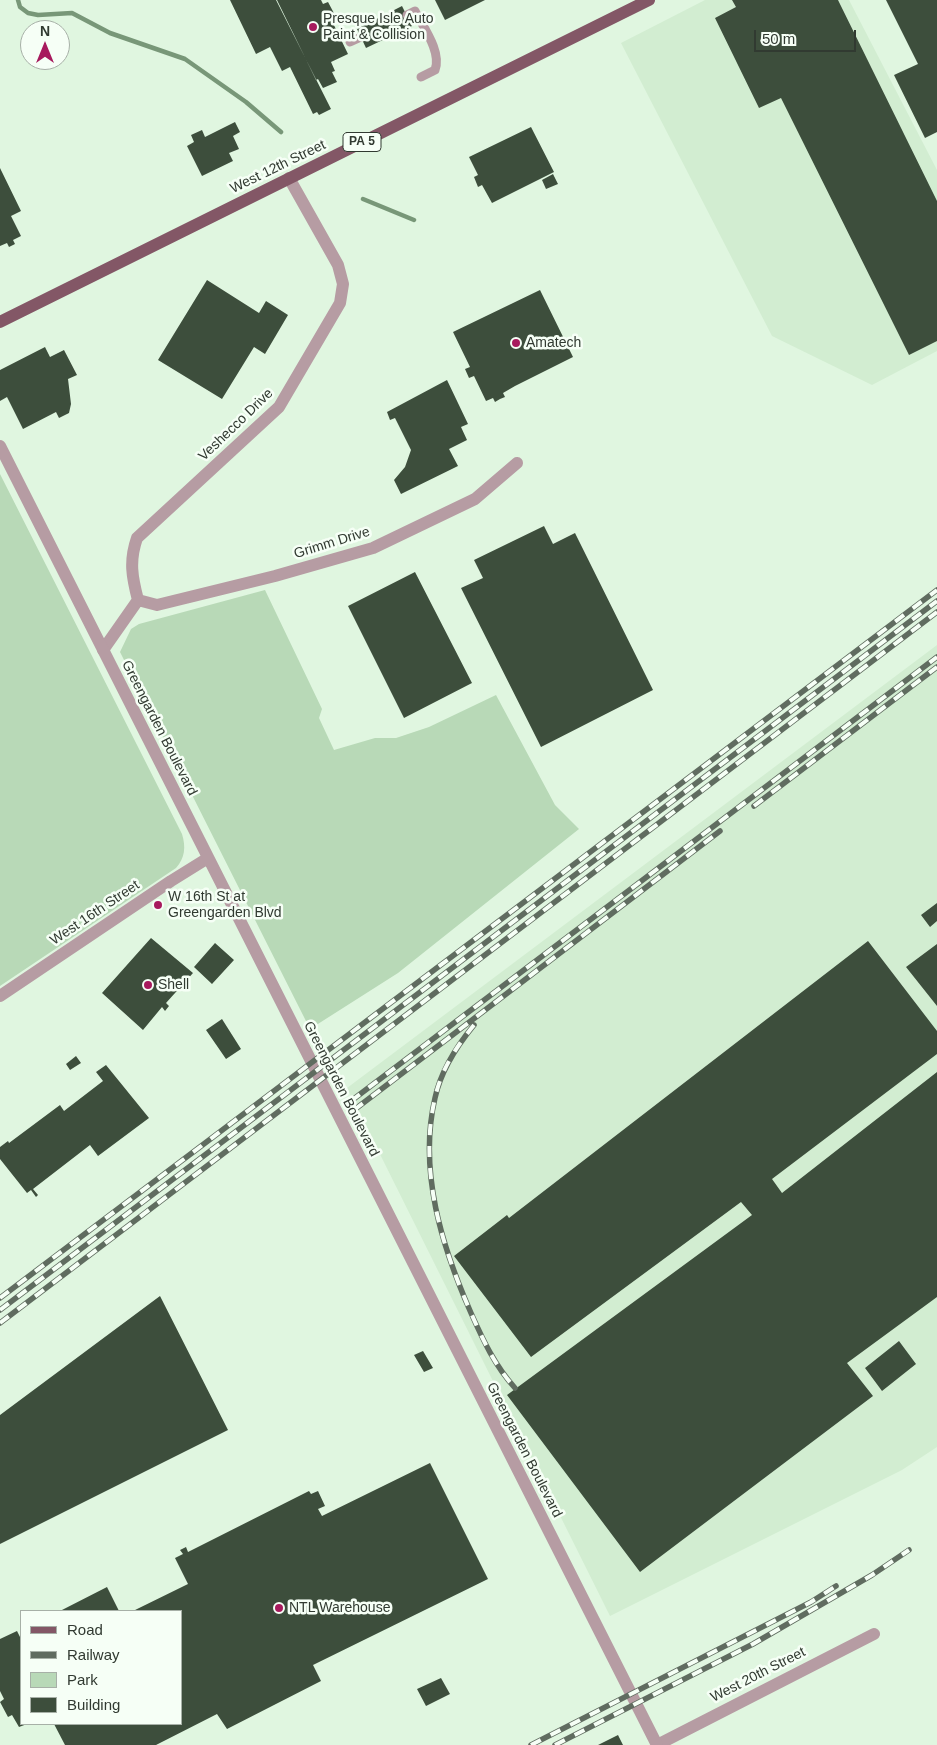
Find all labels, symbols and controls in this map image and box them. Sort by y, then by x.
place label: Presque Isle Auto Paint & Collision [323,11,434,44]
north arrow [20,20,70,70]
scale bar [757,20,860,52]
marker: Presque Isle Auto Paint & Collision [307,21,319,33]
text: N [40,23,50,39]
text: 50 m [762,30,795,47]
road number: PA 5 [343,132,381,152]
street label: West 12th Street [228,137,328,197]
place label: Amatech [526,335,581,351]
marker: Amatech [510,337,522,349]
street label: Veshecco Drive [195,385,277,465]
street label: Grimm Drive [292,523,372,563]
street label: Greengarden Boulevard [118,658,200,798]
street label: West 16th Street [47,877,143,949]
place label: W 16th St at Greengarden Blvd [168,889,282,922]
marker: W 16th St at Greengarden Blvd [152,899,164,911]
place label: Shell [158,977,189,993]
marker: Shell [142,979,154,991]
street label: Greengarden Boulevard [300,1019,382,1159]
street label: Greengarden Boulevard [483,1380,565,1520]
place label: NTL Warehouse [289,1600,390,1616]
marker: NTL Warehouse [273,1602,285,1614]
legend [20,1610,182,1725]
text: Road [67,1621,103,1638]
street label: West 20th Street [708,1644,808,1706]
text: Railway [67,1646,120,1663]
text: Park [67,1671,98,1688]
text: Building [67,1696,120,1713]

